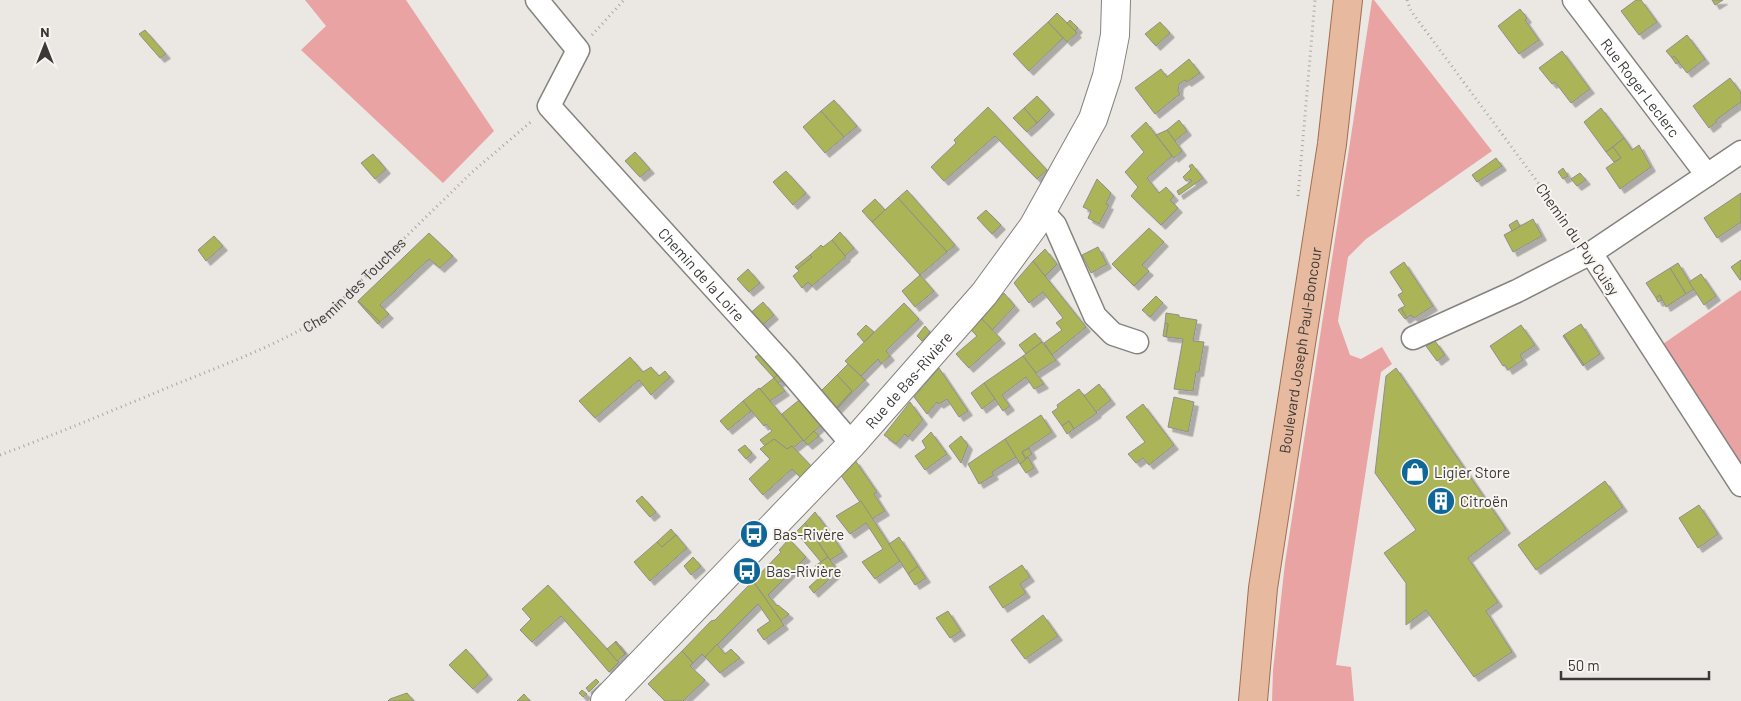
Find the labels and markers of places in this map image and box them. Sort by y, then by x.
shop icon: Ligier Store [1400,457,1430,487]
place label: Ligier Store [1434,463,1510,481]
building icon: Citroën [1426,486,1456,516]
place label: Citroën [1460,492,1508,510]
bus stop icon: Bas-Rivère [739,519,769,549]
place label: Bas-Rivère [773,525,844,543]
bus stop icon: Bas-Rivière [732,556,762,586]
place label: Bas-Rivière [766,562,841,580]

